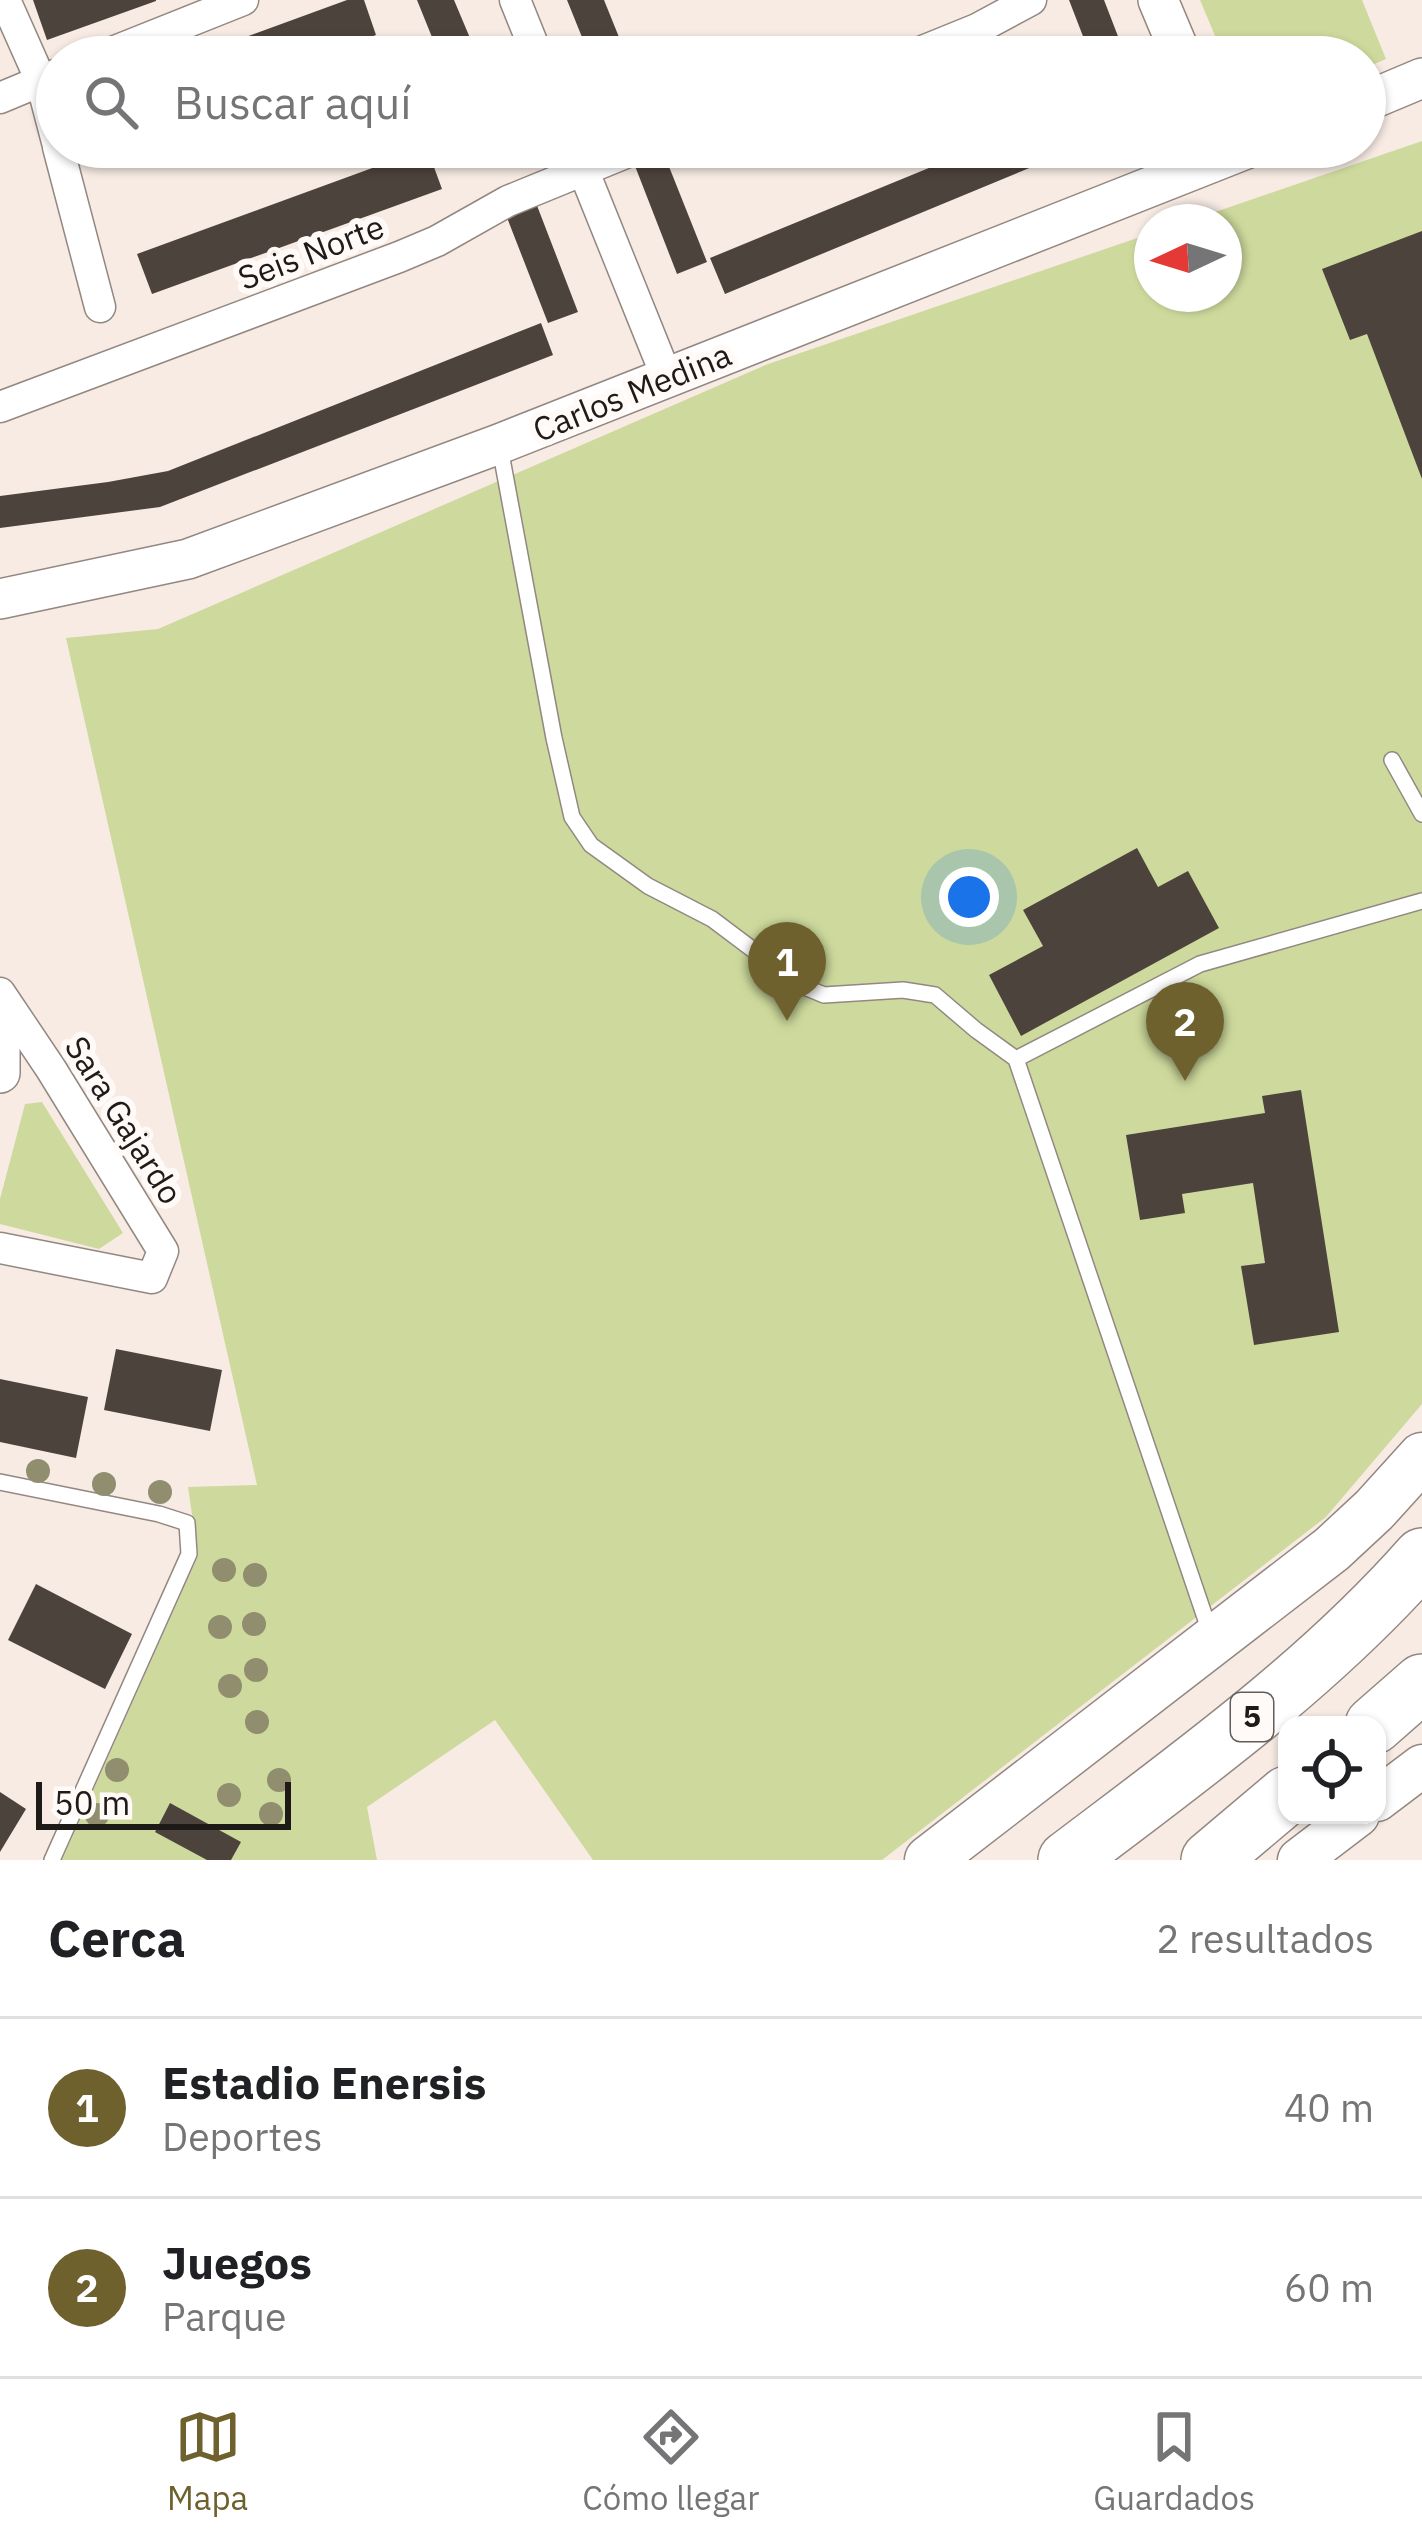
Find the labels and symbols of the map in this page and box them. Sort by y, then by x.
street label: Seis Norte [232,204,390,299]
north arrow [1134,204,1242,312]
street label: Carlos Medina [526,332,737,451]
your location [939,867,999,927]
pin: 1 [748,922,826,1021]
pin: 2 [1146,982,1224,1081]
street label: Sara Gajardo [56,1028,193,1212]
road number: 5 [1231,1693,1273,1741]
scale bar [36,1776,291,1829]

